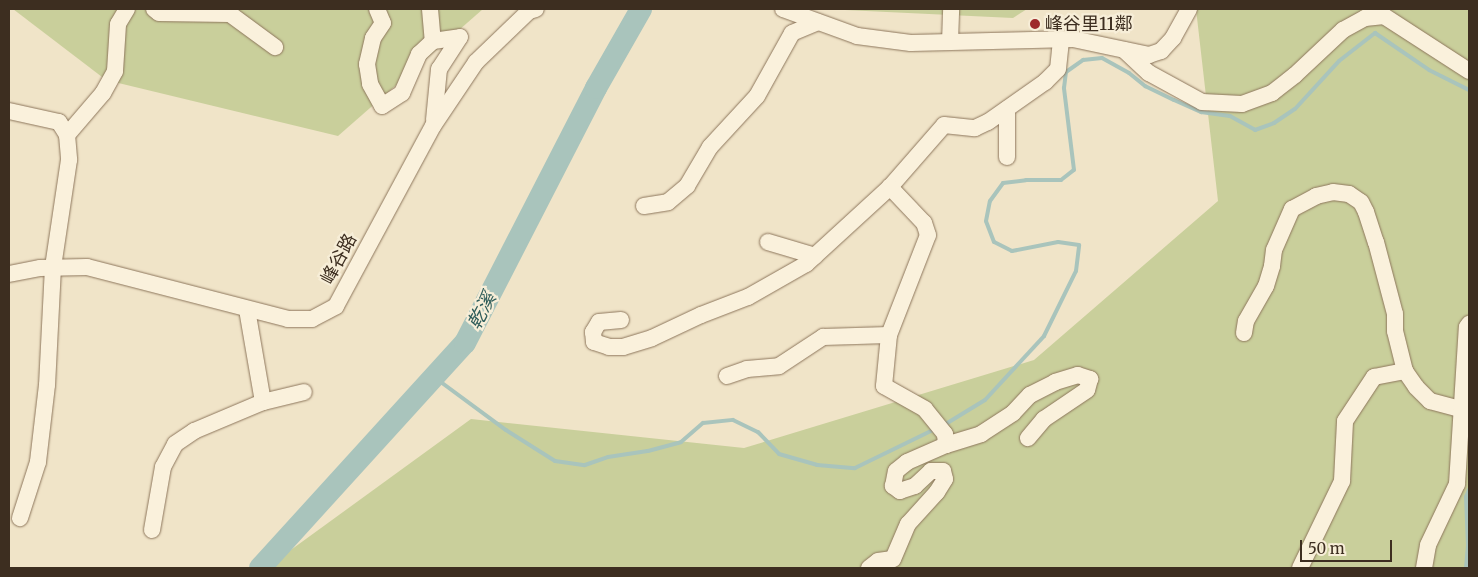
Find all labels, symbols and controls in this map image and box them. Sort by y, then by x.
place label: 峰谷里11鄰 [1045,13,1133,35]
marker: 峰谷里11鄰 [1029,18,1041,30]
street label: 峰谷路 [317,230,361,288]
water label: 乾溪 [463,289,501,333]
scale bar [1303,530,1396,562]
text: 50 m [1308,539,1345,558]

